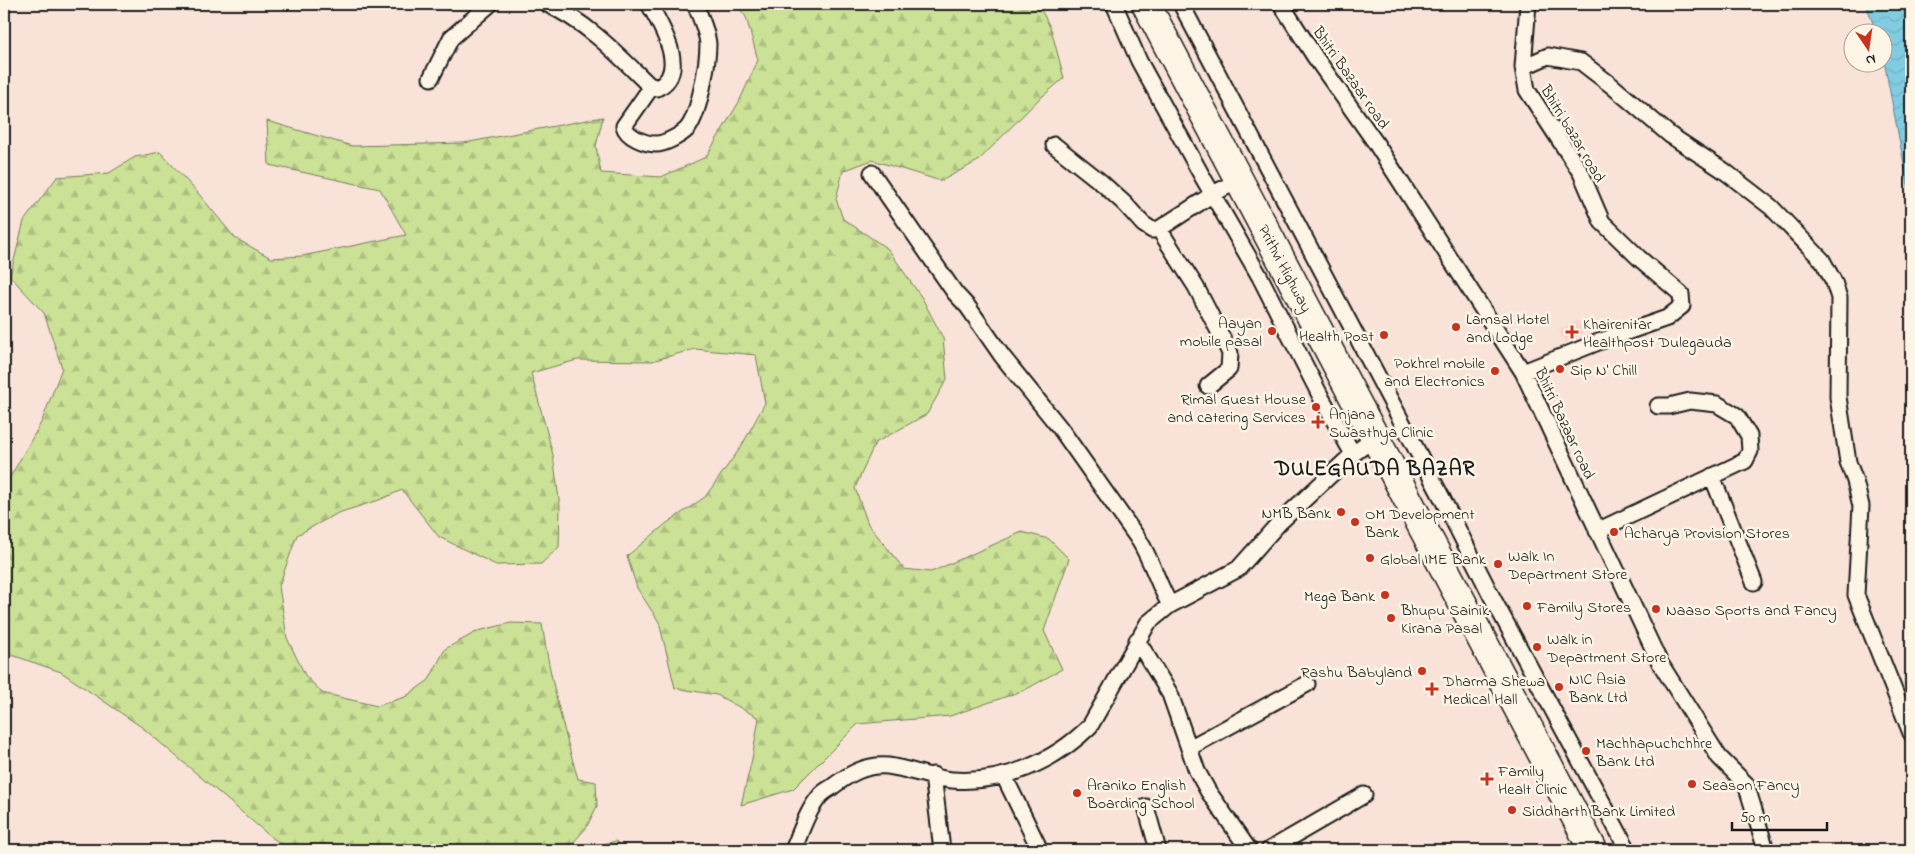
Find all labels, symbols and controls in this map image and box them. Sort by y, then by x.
street label: Bhitri Bazaar road [1305,21,1395,134]
north arrow [1842,22,1892,72]
text: N [1864,48,1878,70]
street label: Bhitri bazar road [1533,80,1611,187]
street label: Prithvi Highway [1251,221,1318,317]
place label: Lamsal Hotel and Lodge [1466,308,1550,350]
place label: Aayan mobile pasal [1180,312,1262,354]
place label: Khairenitar Healthpost Dulegauda [1583,313,1732,355]
marker: Lamsal Hotel and Lodge [1450,321,1462,333]
marker: Aayan mobile pasal [1266,325,1278,337]
place label: Health Post [1299,325,1375,349]
marker: Khairenitar Healthpost Dulegauda [1565,325,1579,339]
marker: Health Post [1378,329,1390,341]
place label: Pokhrel mobile and Electronics [1384,352,1486,394]
place label: Sip N' Chill [1570,359,1637,383]
street label: Bhitri Bazaar road [1527,363,1601,484]
marker: Sip N' Chill [1554,363,1566,375]
marker: Pokhrel mobile and Electronics [1489,365,1501,377]
place label: Rimal Guest House and catering Services [1167,388,1307,430]
marker: Rimal Guest House and catering Services [1310,401,1322,413]
place label: Anjana Swasthya Clinic [1329,403,1434,445]
marker: Anjana Swasthya Clinic [1311,415,1325,429]
district label: DULEGAUDA BAZAR [1274,455,1475,485]
place label: NMB Bank [1261,502,1332,526]
place label: OM Development Bank [1364,503,1475,545]
marker: NMB Bank [1335,506,1347,518]
marker: OM Development Bank [1349,516,1361,528]
place label: Acharya Provision Stores [1624,522,1790,546]
marker: Acharya Provision Stores [1608,526,1620,538]
place label: Walk In Department Store [1507,545,1628,587]
place label: Global IME Bank [1380,548,1487,572]
marker: Global IME Bank [1364,552,1376,564]
marker: Walk In Department Store [1492,558,1504,570]
place label: Mega Bank [1304,585,1376,609]
marker: Mega Bank [1379,589,1391,601]
place label: Family Stores [1536,596,1631,620]
place label: Bhupu Sainik Kirana Pasal [1400,599,1490,641]
place label: Naaso Sports and Fancy [1666,599,1837,623]
marker: Family Stores [1521,600,1533,612]
marker: Naaso Sports and Fancy [1650,603,1662,615]
marker: Bhupu Sainik Kirana Pasal [1385,612,1397,624]
place label: Walk in Department Store [1546,628,1667,670]
marker: Walk in Department Store [1531,641,1543,653]
place label: Rashu Babyland [1301,661,1412,685]
marker: Rashu Babyland [1416,665,1428,677]
place label: NIC Asia Bank Ltd [1568,668,1628,710]
place label: Dharma Shewa Medical Hall [1442,670,1545,712]
marker: NIC Asia Bank Ltd [1553,681,1565,693]
marker: Dharma Shewa Medical Hall [1425,682,1439,696]
place label: Machhapuchchhre Bank Ltd [1595,732,1713,774]
marker: Machhapuchchhre Bank Ltd [1580,745,1592,757]
place label: Family Healt Clinic [1497,760,1568,802]
marker: Family Healt Clinic [1480,772,1494,786]
place label: Araniko English Boarding School [1086,774,1195,816]
place label: Season Fancy [1702,774,1799,798]
marker: Season Fancy [1686,778,1698,790]
marker: Araniko English Boarding School [1071,787,1083,799]
scale bar [1732,799,1828,831]
place label: Siddharth Bank Limited [1522,800,1675,824]
marker: Siddharth Bank Limited [1506,804,1518,816]
text: 50 m [1740,807,1771,829]

